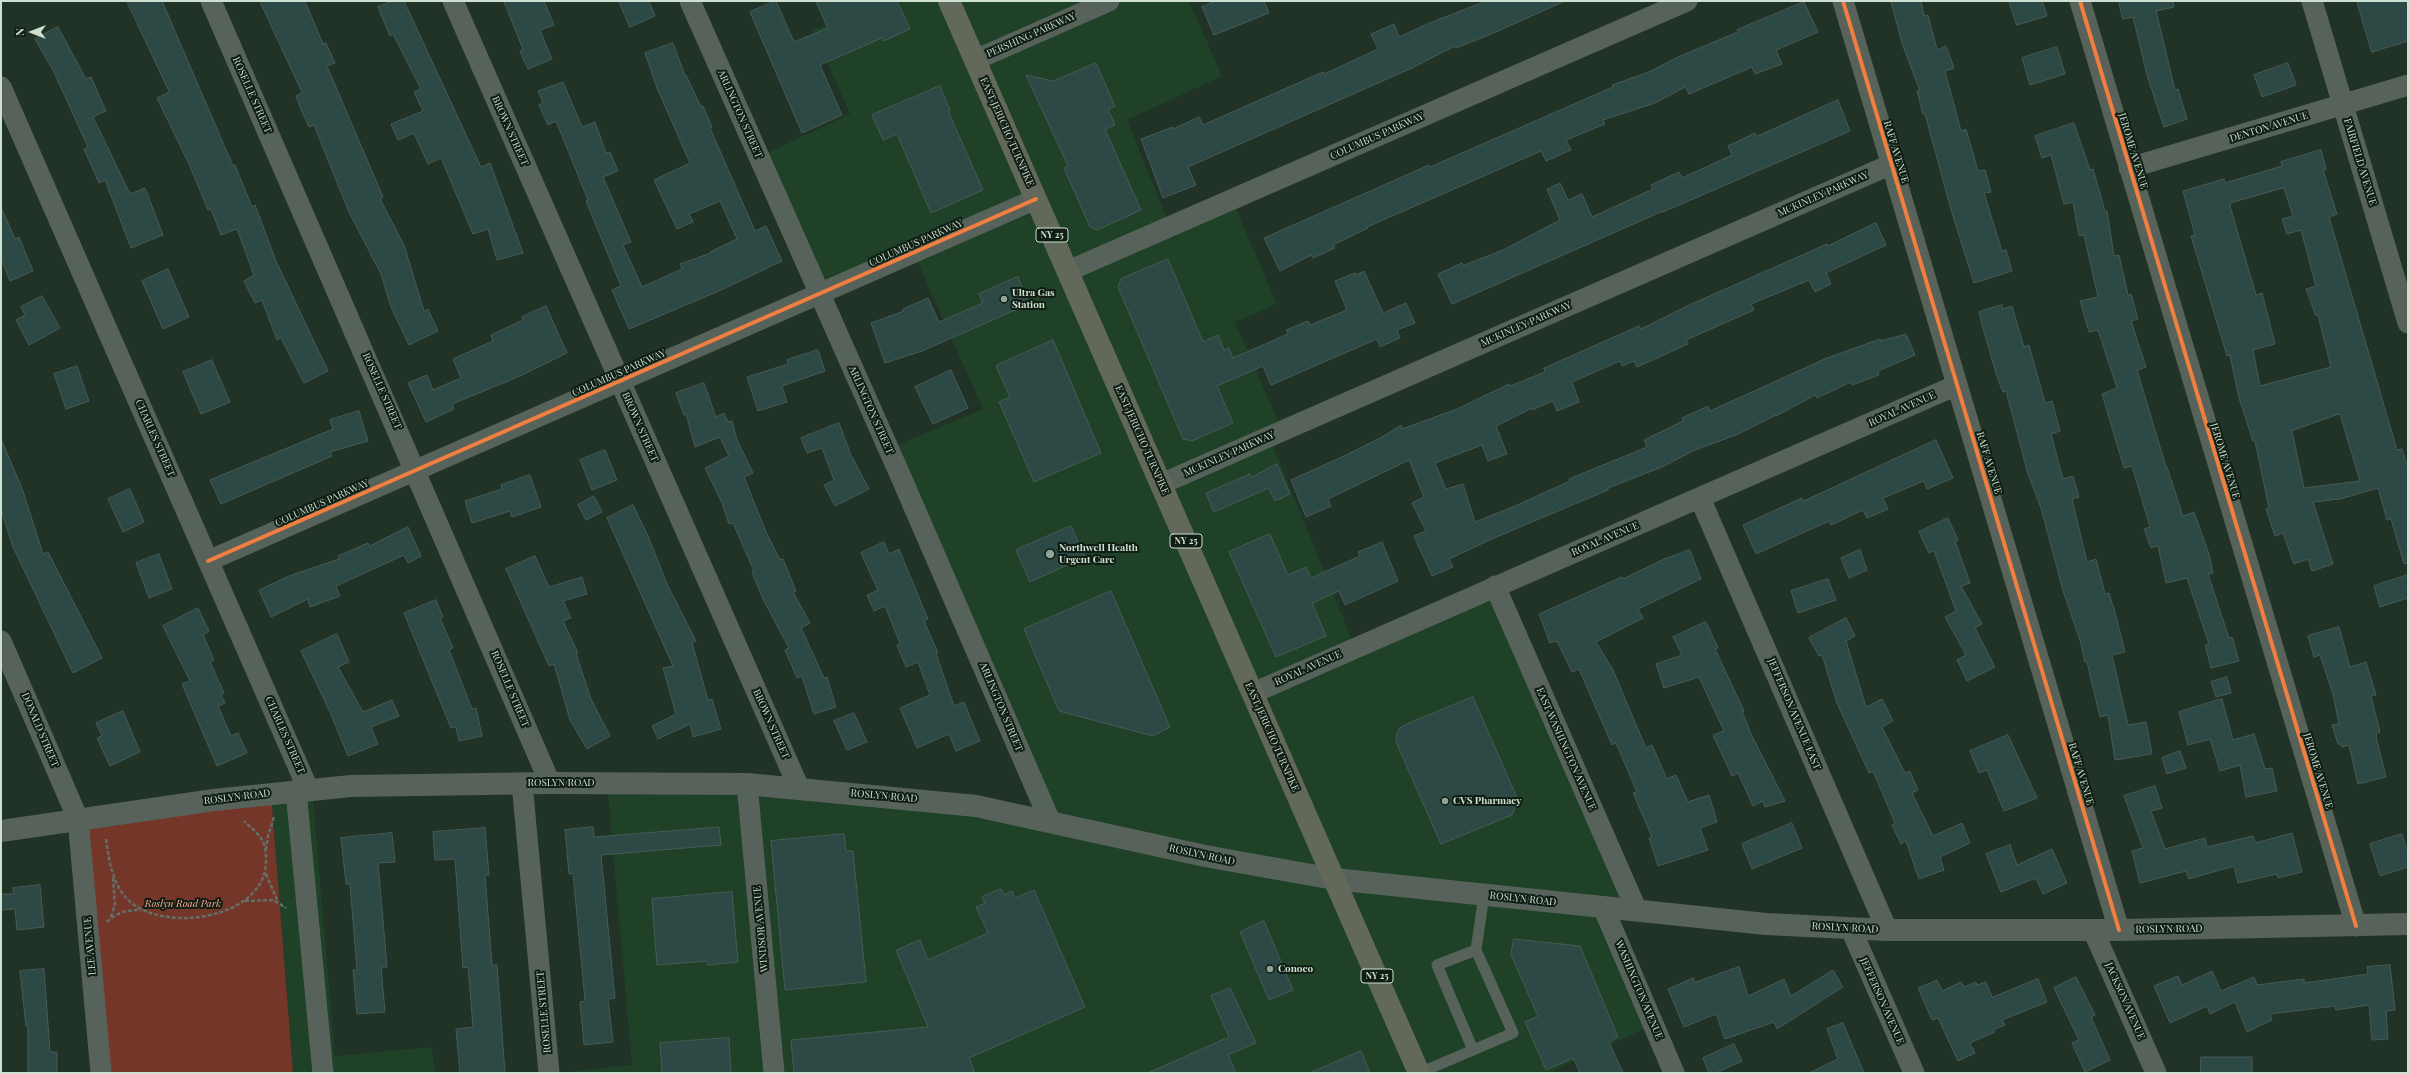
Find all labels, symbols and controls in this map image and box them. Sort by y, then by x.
street label: PERSHING PARKWAY [985,10,1077,60]
north arrow [12,12,52,52]
text: N [12,28,27,36]
street label: ROSELLE STREET [230,55,274,135]
street label: ARLINGTON STREET [715,68,765,160]
street label: EAST JERICHO TURNPIKE [977,76,1037,188]
street label: BROWN STREET [489,94,531,168]
street label: DENTON AVENUE [2228,109,2310,145]
street label: COLUMBUS PARKWAY [1328,110,1426,162]
street label: JEROME AVENUE [2116,112,2150,190]
street label: FAIRFIELD AVENUE [2341,117,2379,207]
street label: RAFF AVENUE [1881,119,1911,185]
street label: MCKINLEY PARKWAY [1776,169,1870,219]
street label: COLUMBUS PARKWAY [867,217,965,269]
road number: NY 25 [1036,228,1068,242]
place label: Ultra Gas Station [1012,287,1055,310]
marker: Ultra Gas Station [999,294,1009,304]
street label: MCKINLEY PARKWAY [1479,299,1573,349]
street label: COLUMBUS PARKWAY [570,347,668,399]
street label: ROSELLE STREET [360,351,404,431]
street label: ARLINGTON STREET [846,364,896,456]
street label: EAST JERICHO TURNPIKE [1112,384,1172,496]
street label: ROYAL AVENUE [1867,389,1937,429]
street label: BROWN STREET [619,390,661,464]
street label: CHARLES STREET [133,397,177,479]
street label: JEROME AVENUE [2208,422,2242,500]
street label: MCKINLEY PARKWAY [1182,429,1276,479]
street label: RAFF AVENUE [1974,430,2004,496]
street label: COLUMBUS PARKWAY [273,477,371,529]
street label: ROYAL AVENUE [1570,519,1640,559]
road number: NY 25 [1170,534,1202,548]
place label: Northwell Health Urgent Care [1059,542,1138,566]
marker: Northwell Health Urgent Care [1044,548,1056,560]
street label: ROYAL AVENUE [1273,648,1343,688]
street label: ROSELLE STREET [488,649,532,729]
street label: JEFFERSON AVENUE EAST [1765,656,1823,772]
street label: ARLINGTON STREET [977,661,1025,753]
street label: EAST JERICHO TURNPIKE [1242,681,1302,793]
street label: EAST WASHINGTON AVENUE [1533,686,1599,812]
street label: BROWN STREET [750,687,792,761]
street label: DONALD STREET [19,691,61,769]
street label: CHARLES STREET [263,694,307,776]
street label: JEROME AVENUE [2301,732,2335,810]
street label: RAFF AVENUE [2066,741,2096,807]
street label: ROSLYN ROAD [528,777,594,789]
street label: ROSLYN ROAD [203,787,271,807]
street label: ROSLYN ROAD [850,787,918,805]
place label: CVS Pharmacy [1453,795,1521,807]
marker: CVS Pharmacy [1440,796,1450,806]
street label: ROSLYN ROAD [1168,842,1236,868]
street label: WINDSOR AVENUE [751,885,771,973]
street label: ROSLYN ROAD [1489,890,1557,908]
park label: Roslyn Road Park [145,898,221,910]
street label: LEE AVENUE [81,916,99,976]
street label: ROSLYN ROAD [1811,920,1879,936]
street label: ROSLYN ROAD [2135,922,2203,936]
street label: WASHINGTON AVENUE [1613,939,1665,1041]
street label: JEFFERSON AVENUE [1857,956,1907,1046]
street label: JACKSON AVENUE [2103,961,2147,1041]
place label: Conoco [1278,963,1313,975]
marker: Conoco [1265,964,1275,974]
road number: NY 25 [1361,969,1393,983]
street label: ROSELLE STREET [534,971,554,1053]

